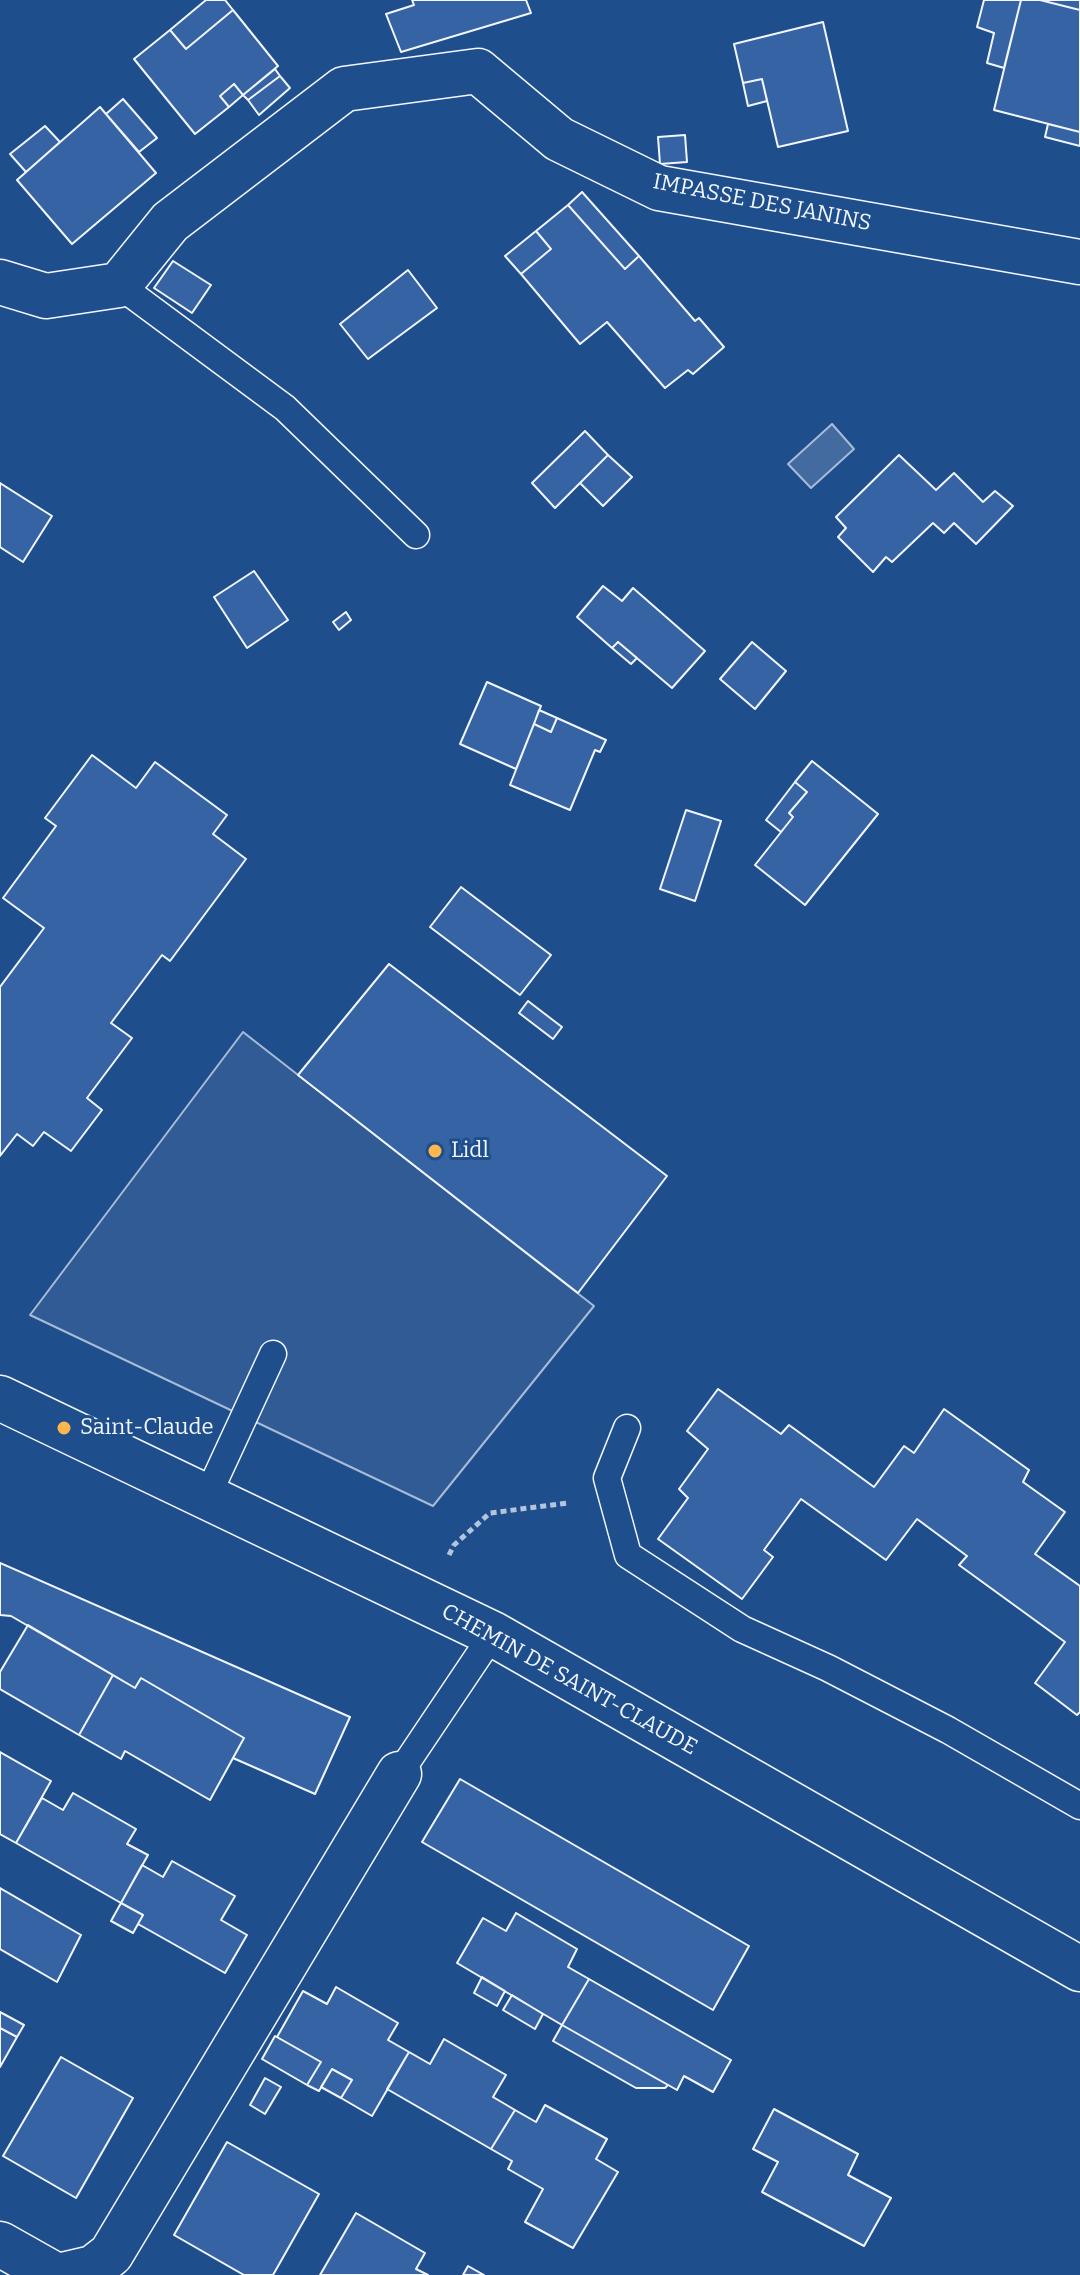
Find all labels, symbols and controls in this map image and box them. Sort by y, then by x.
street label: IMPASSE DES JANINS [651,169,873,237]
place label: Lidl [451,1138,489,1164]
marker: Lidl [426,1142,444,1160]
place label: Saint-Claude [80,1415,214,1441]
marker: Saint-Claude [55,1419,73,1437]
street label: CHEMIN DE SAINT-CLAUDE [437,1599,701,1761]

